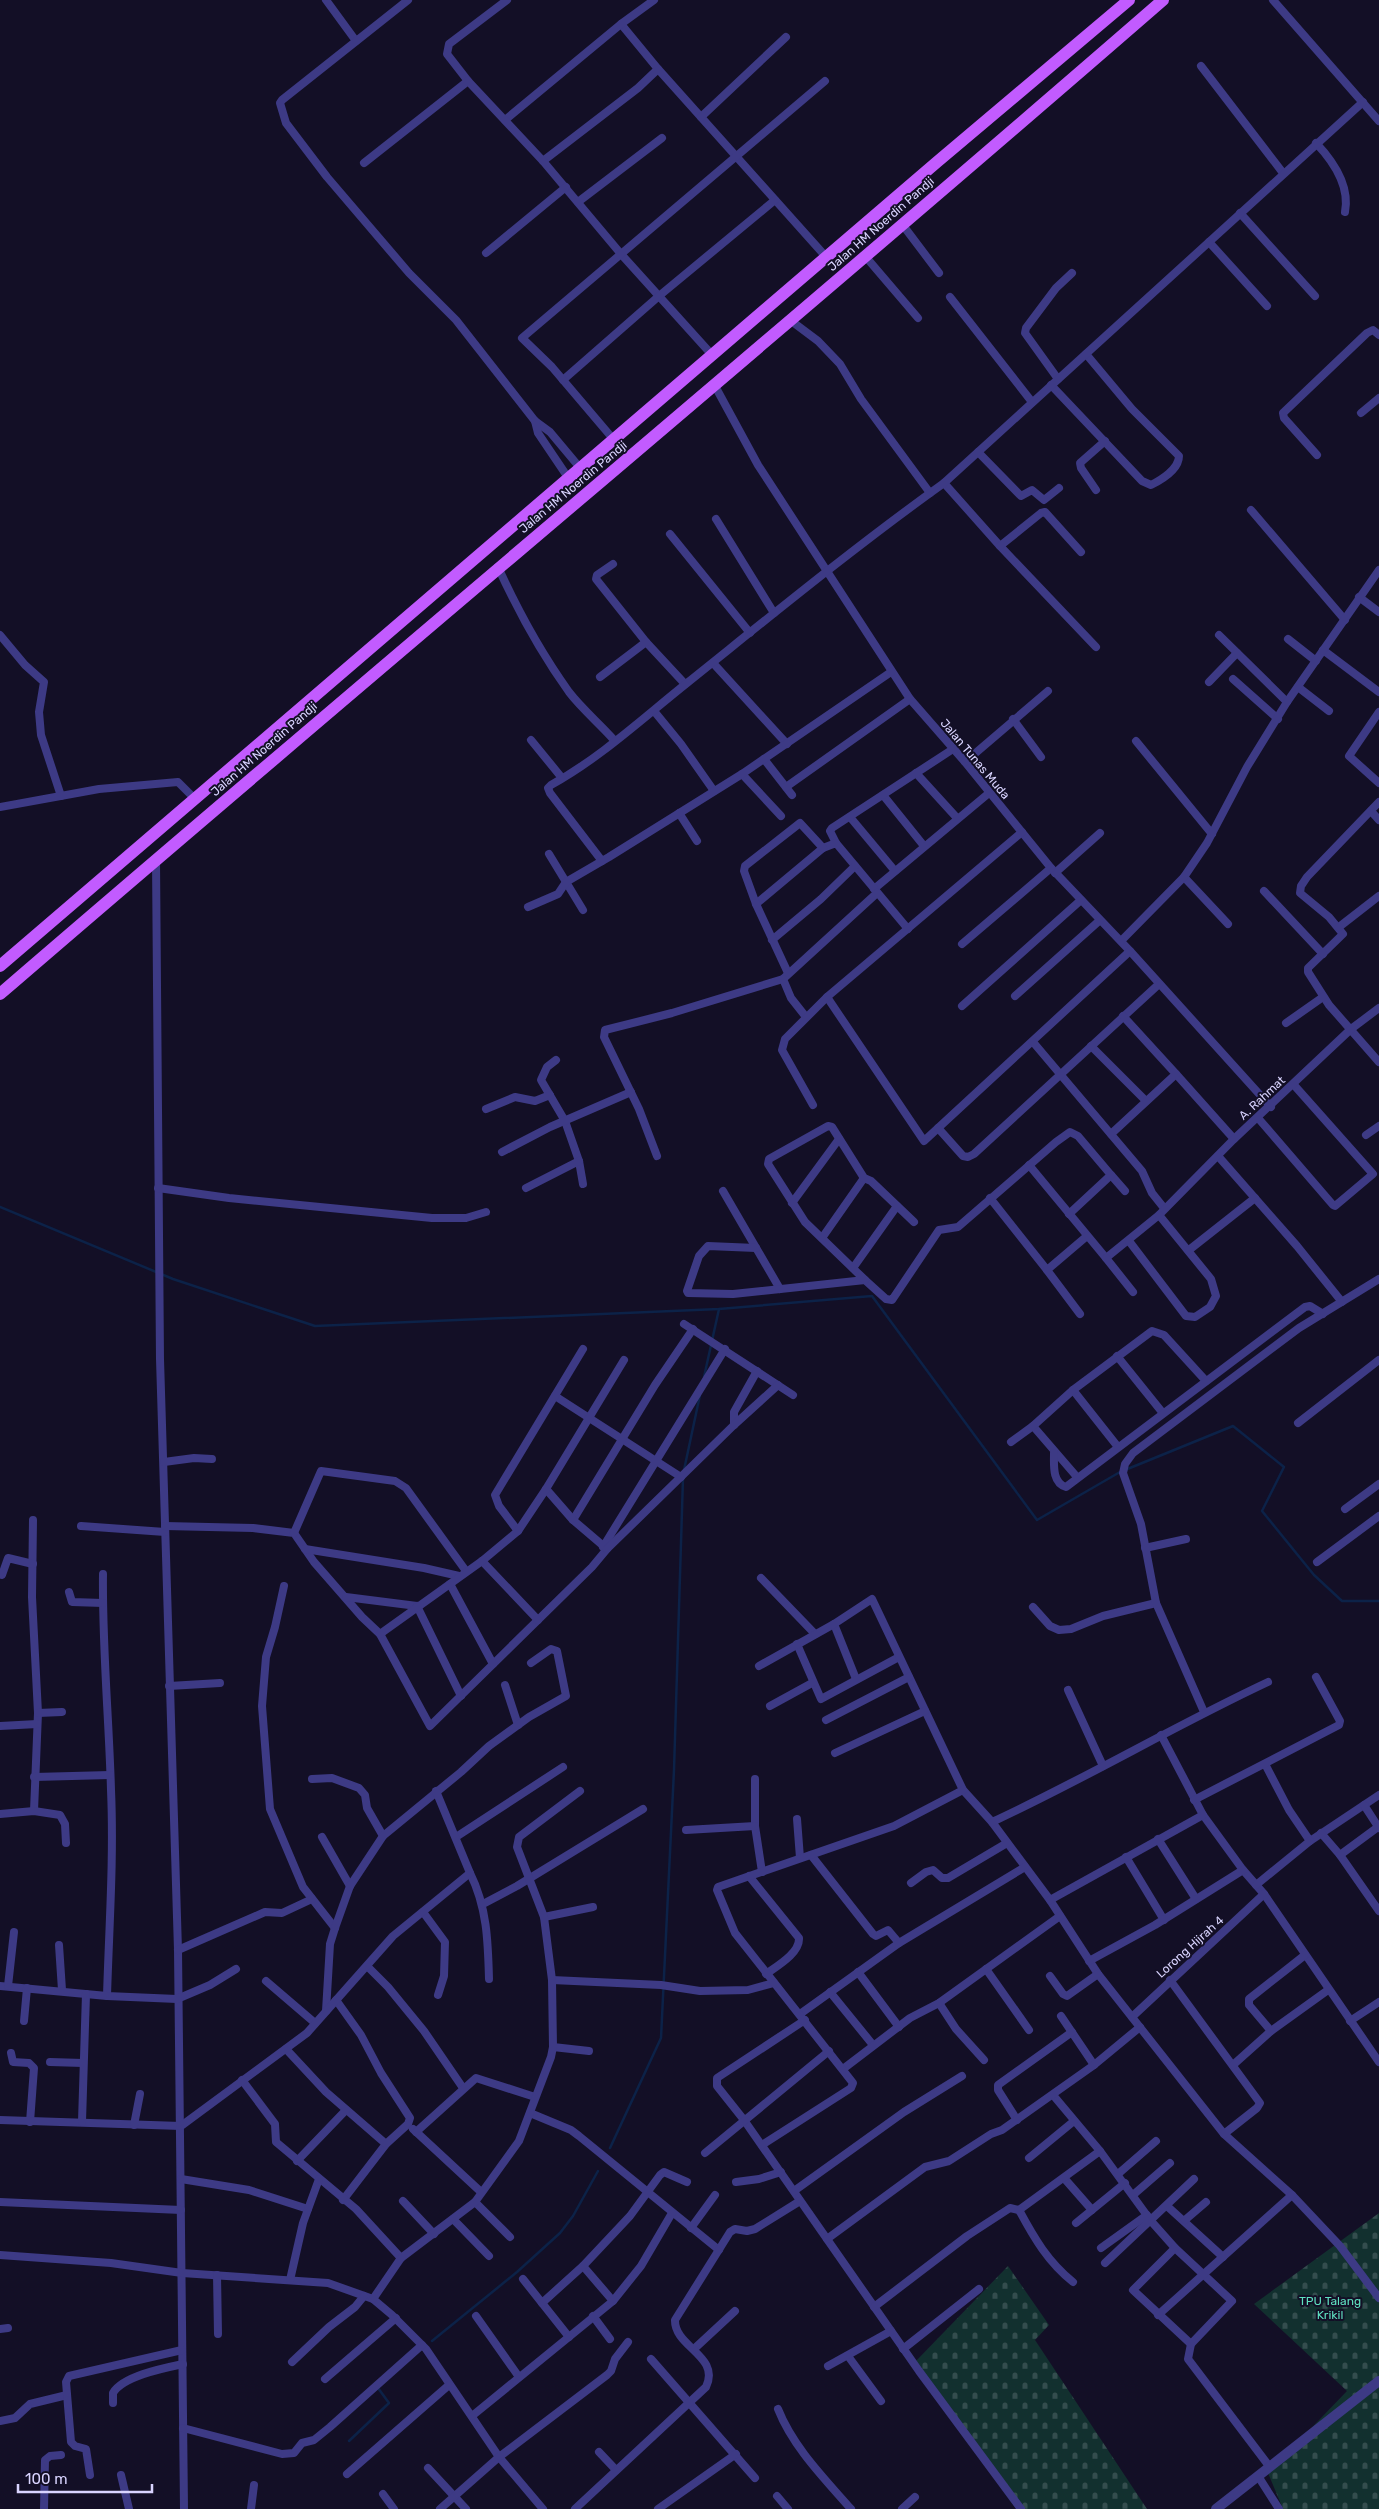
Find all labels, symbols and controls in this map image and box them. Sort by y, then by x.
street label: Jalan HM Noerdin Pandji [825,174,937,274]
street label: Jalan HM Noerdin Pandji [516,438,630,536]
street label: Jalan HM Noerdin Pandji [208,699,320,799]
street label: Jalan Tunas Muda [937,716,1013,802]
street label: A. Rahmat [1236,1073,1288,1123]
street label: Lorong Hijrah 4 [1154,1913,1227,1981]
park label: TPU Talang Krikil [1299,2294,1361,2322]
scale bar [18,2462,151,2494]
text: 100 m [25,2470,67,2488]

